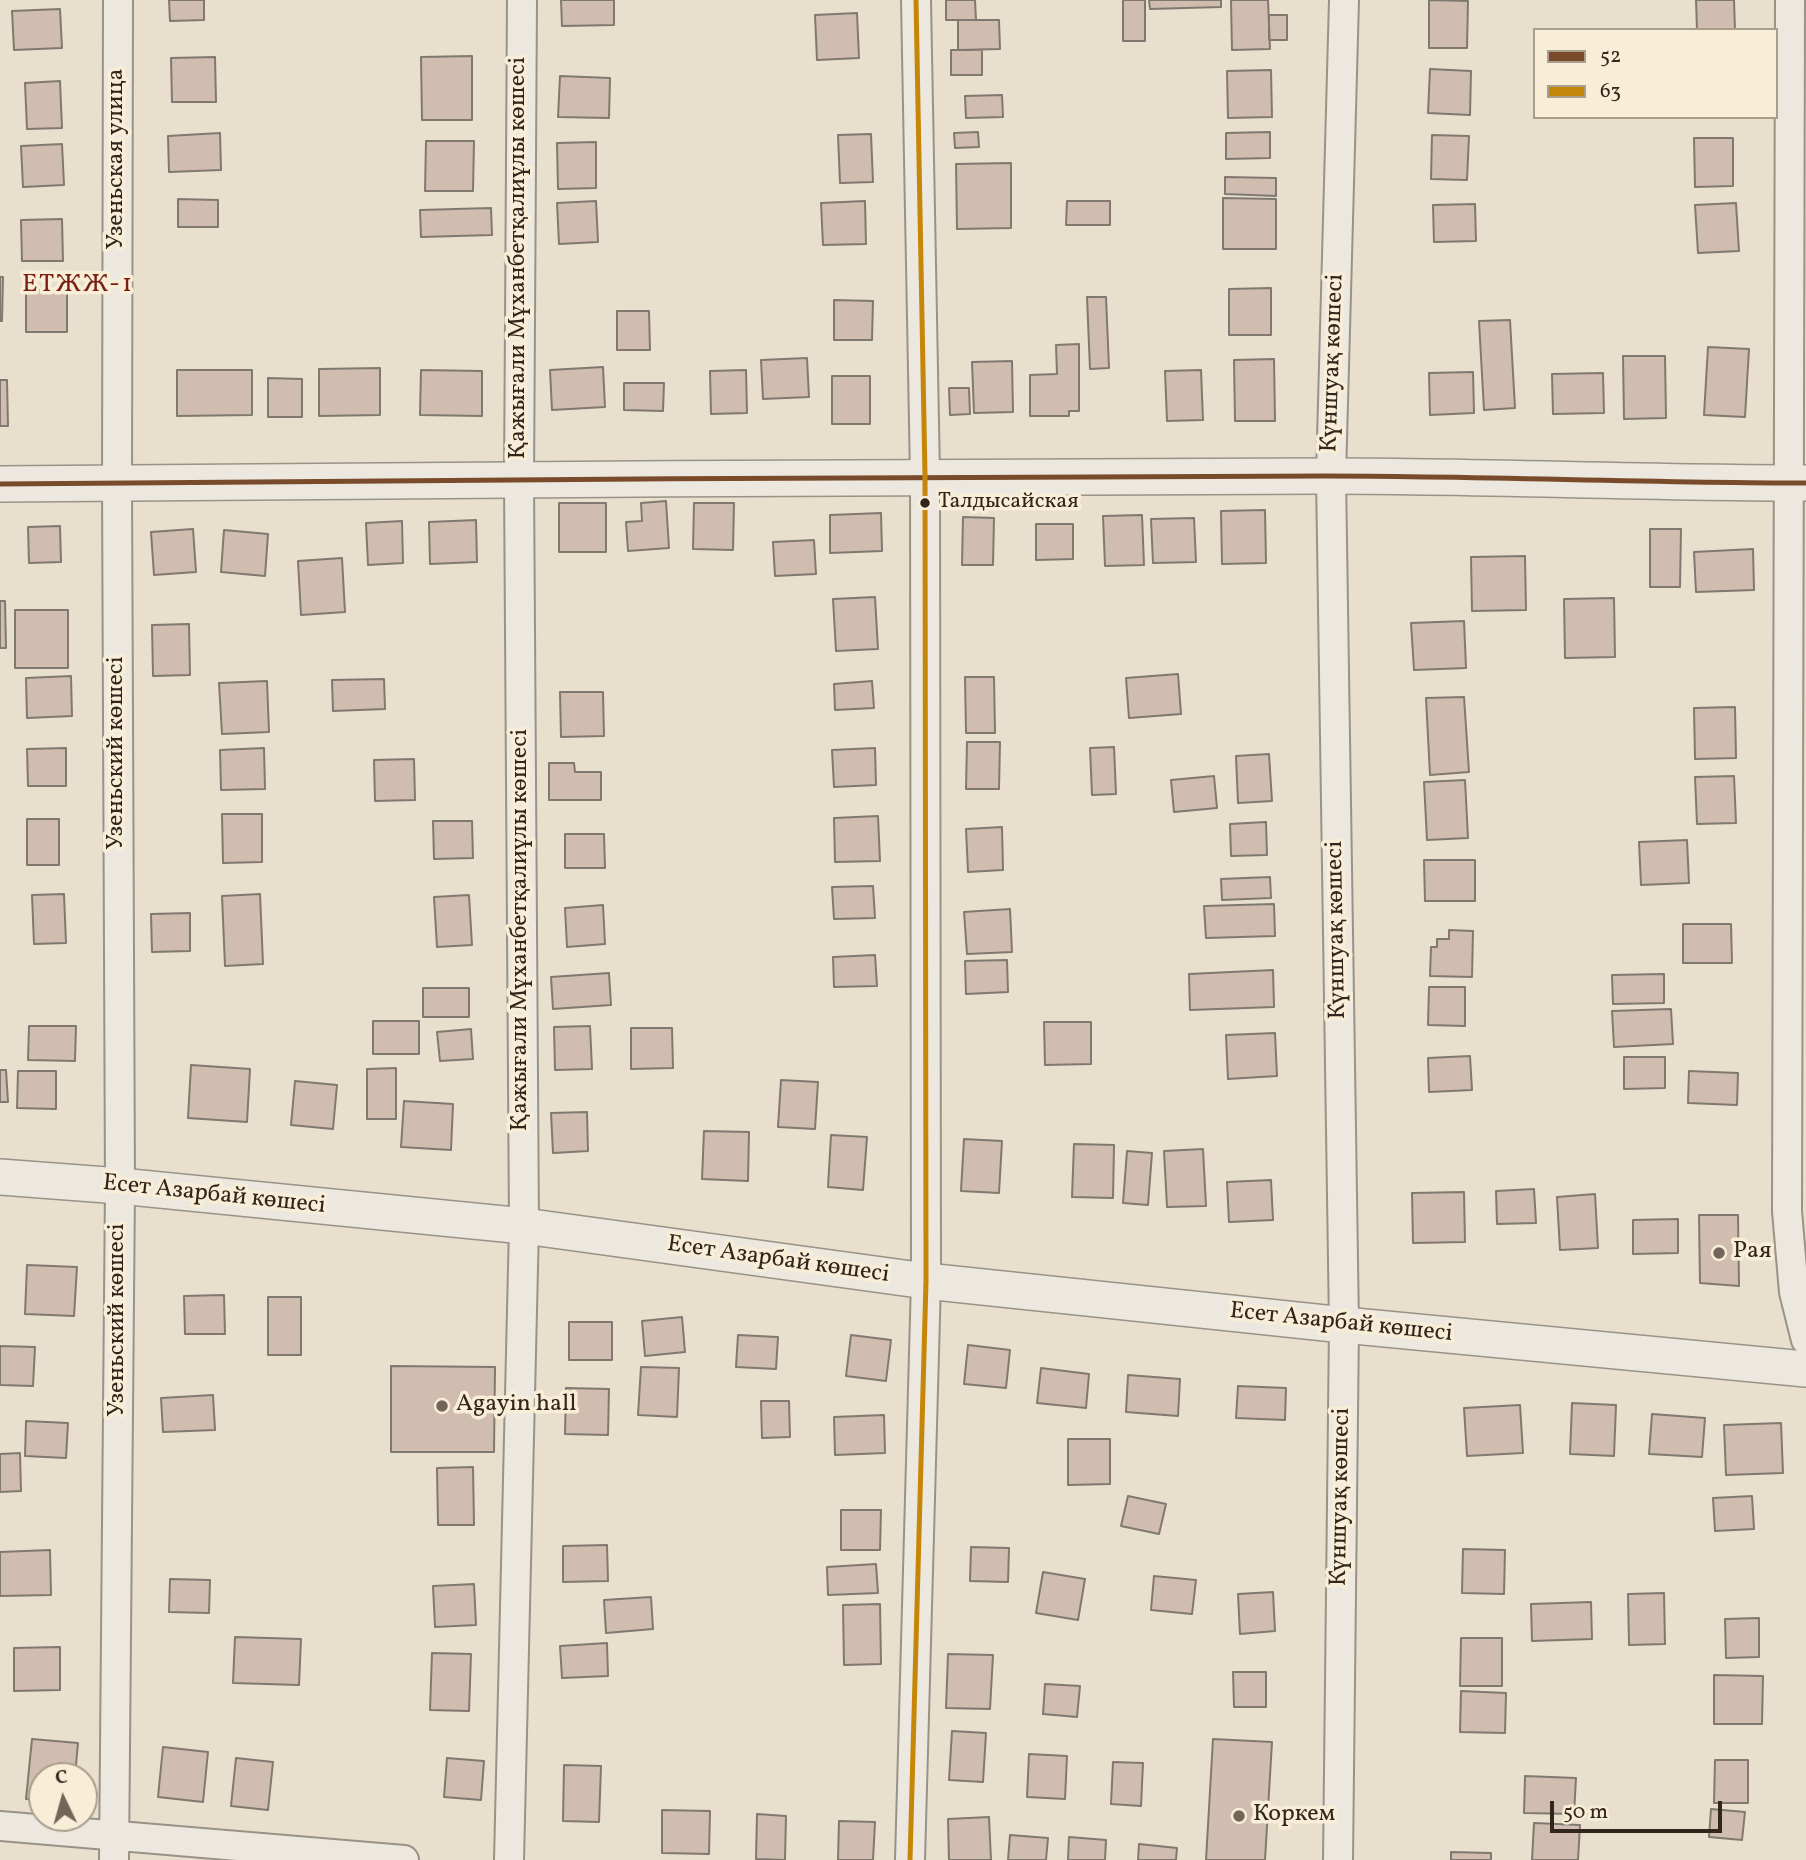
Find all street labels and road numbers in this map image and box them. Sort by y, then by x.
street label: Қажығали Мұханбетқалиұлы көшесі [506,57,534,459]
street label: Узеньская улица [104,68,132,250]
street label: Күншуақ көшесі [1316,273,1352,453]
street label: Узеньский көшесі [104,656,132,850]
street label: Қажығали Мұханбетқалиұлы көшесі [508,729,536,1131]
street label: Күншуақ көшесі [1322,840,1354,1020]
street label: Есет Азарбай көшесі [101,1170,327,1222]
street label: Узеньский көшесі [105,1223,133,1417]
street label: Есет Азарбай көшесі [665,1231,891,1291]
street label: Есет Азарбай көшесі [1228,1298,1454,1350]
street label: Күншуақ көшесі [1326,1407,1358,1587]

